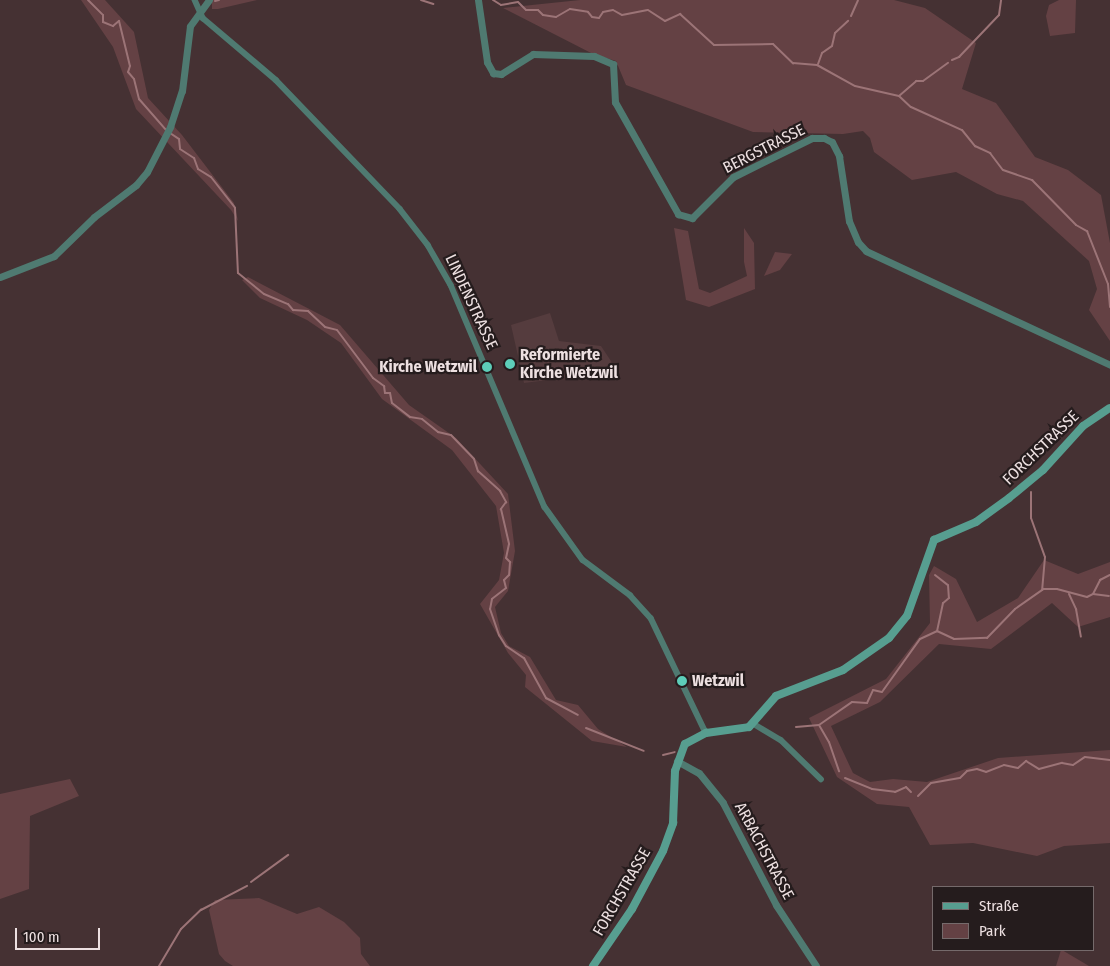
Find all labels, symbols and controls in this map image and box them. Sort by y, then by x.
street label: BERGSTRASSE [720,120,808,178]
street label: LINDENSTRASSE [441,251,501,353]
place label: Reformierte Kirche Wetzwil [520,345,618,383]
place label: Kirche Wetzwil [379,357,477,377]
marker: Reformierte Kirche Wetzwil [504,358,516,370]
marker: Kirche Wetzwil [481,361,493,373]
street label: FORCHSTRASSE [999,407,1083,489]
place label: Wetzwil [692,671,744,691]
marker: Wetzwil [676,675,688,687]
street label: ARBACHSTRASSE [730,799,798,903]
street label: FORCHSTRASSE [589,845,655,939]
legend [932,886,1095,951]
text: Straße [979,897,1019,915]
scale bar [18,918,102,950]
text: Park [979,922,1006,940]
text: 100 m [23,928,60,946]

